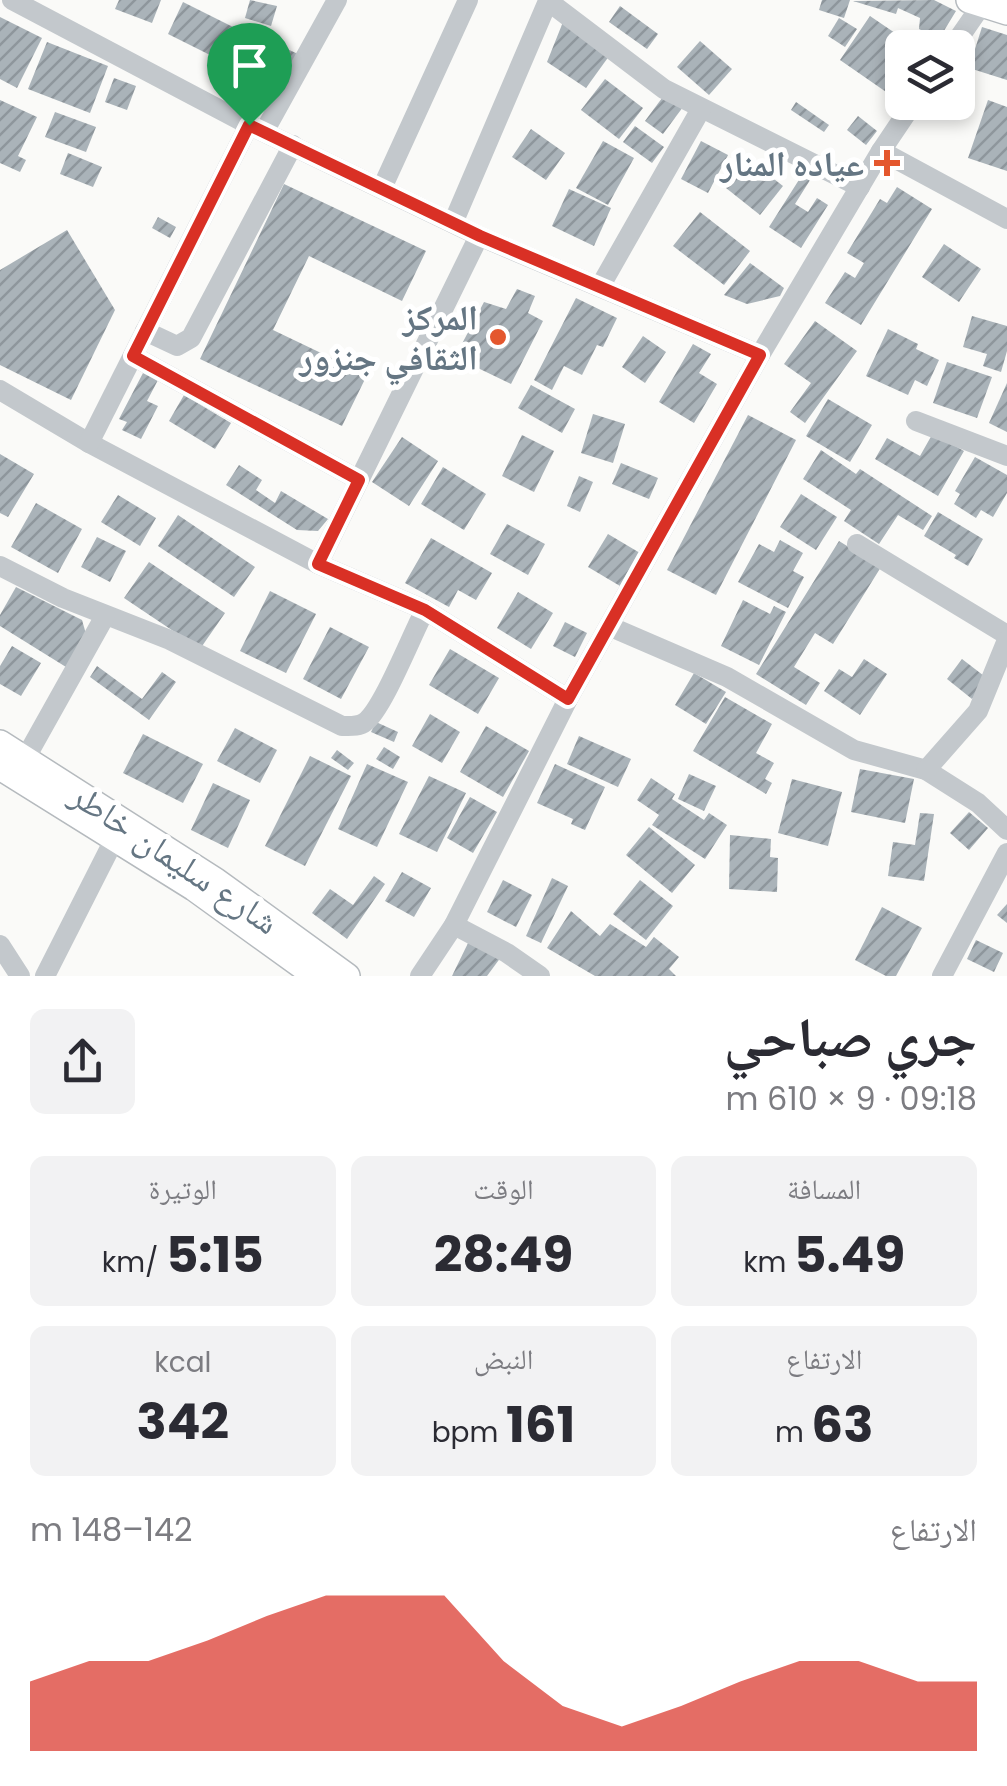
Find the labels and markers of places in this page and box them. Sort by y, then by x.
pin [207,23,292,126]
place label: عياده المنار [718,139,864,188]
marker: عياده المنار [874,150,900,176]
place label: المركز الثقافي جنزور [297,293,478,385]
marker: المركز الثقافي جنزور [487,326,509,348]

